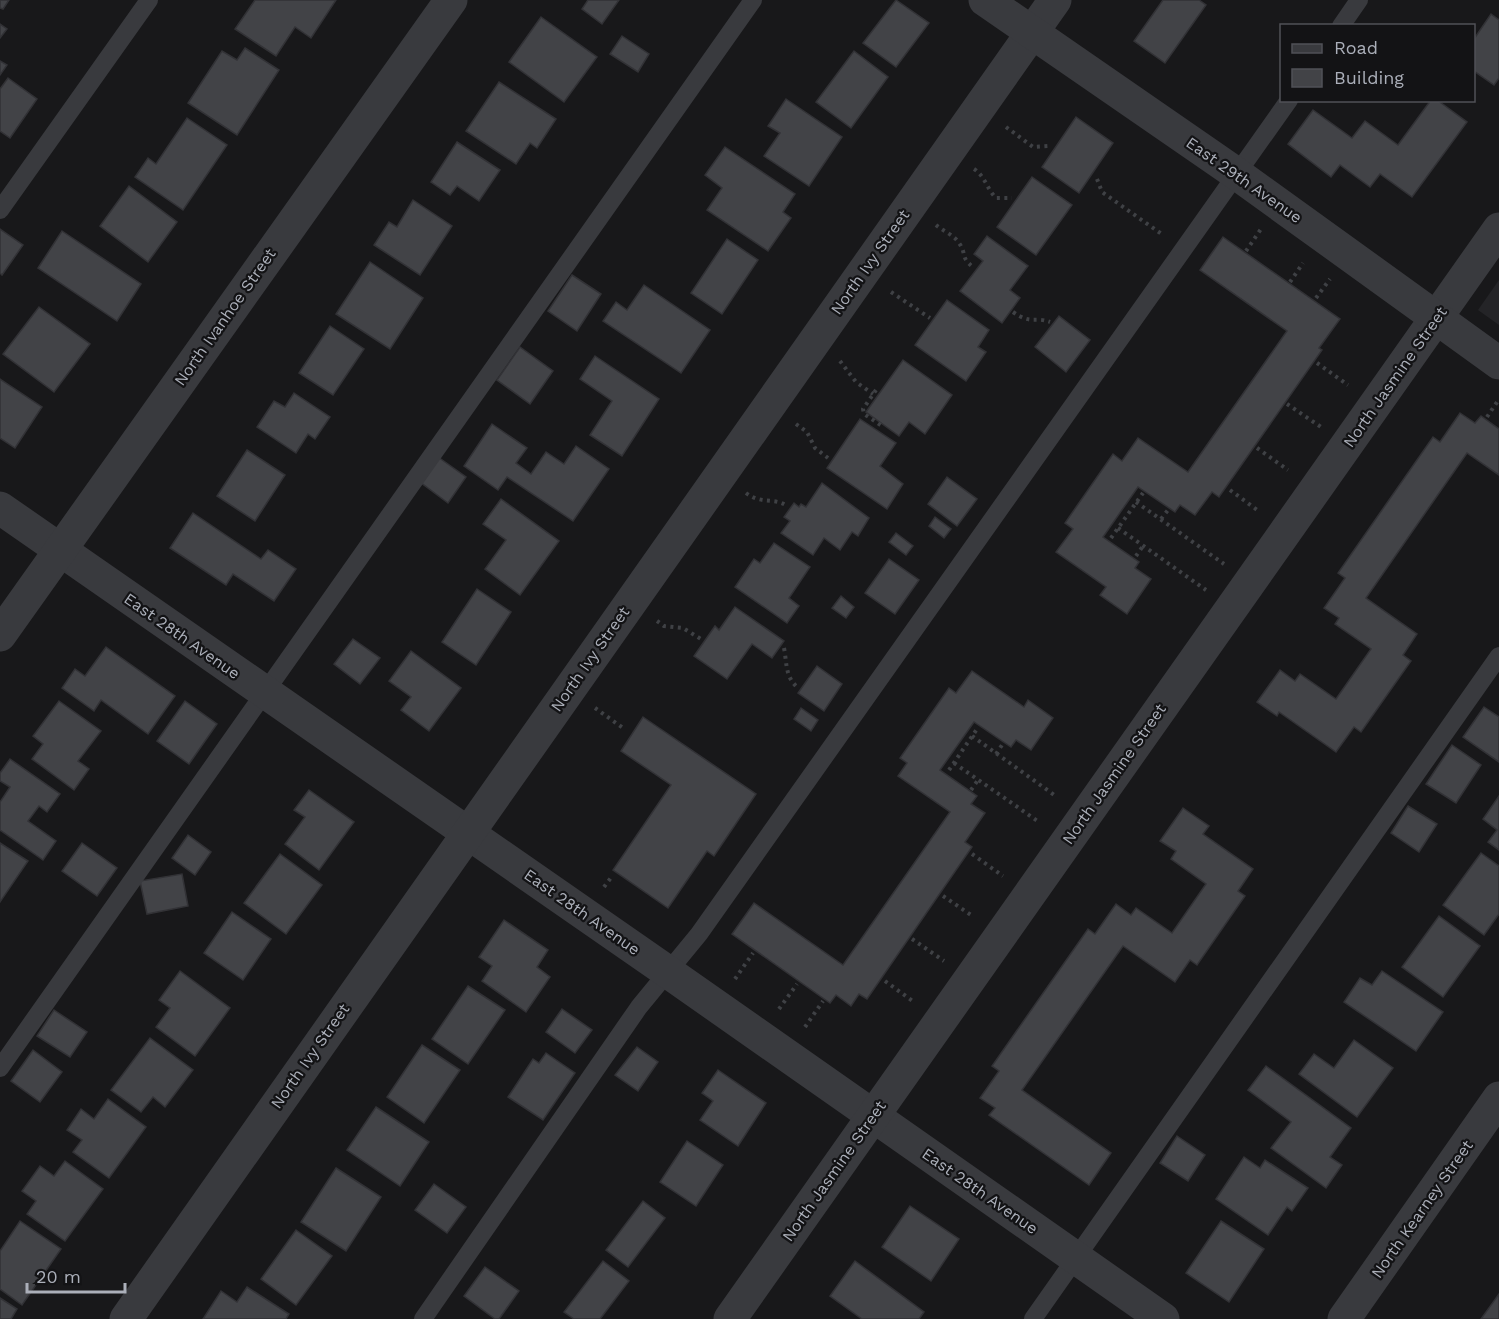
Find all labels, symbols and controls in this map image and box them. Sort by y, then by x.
legend [1280,24,1475,102]
text: Road [1334,37,1378,58]
text: Building [1334,67,1404,88]
street label: East 29th Avenue [1182,133,1306,227]
street label: North Ivy Street [827,206,913,318]
street label: North Ivanhoe Street [170,244,280,389]
street label: North Jasmine Street [1339,303,1451,451]
street label: East 28th Avenue [120,589,244,683]
street label: North Ivy Street [547,603,633,715]
street label: North Jasmine Street [1058,700,1170,848]
street label: East 28th Avenue [520,865,644,959]
street label: North Ivy Street [267,1000,353,1112]
street label: North Jasmine Street [778,1097,890,1245]
street label: North Kearney Street [1367,1136,1477,1282]
street label: East 28th Avenue [918,1144,1042,1238]
scale bar [27,1256,124,1294]
text: 20 m [36,1266,81,1287]

